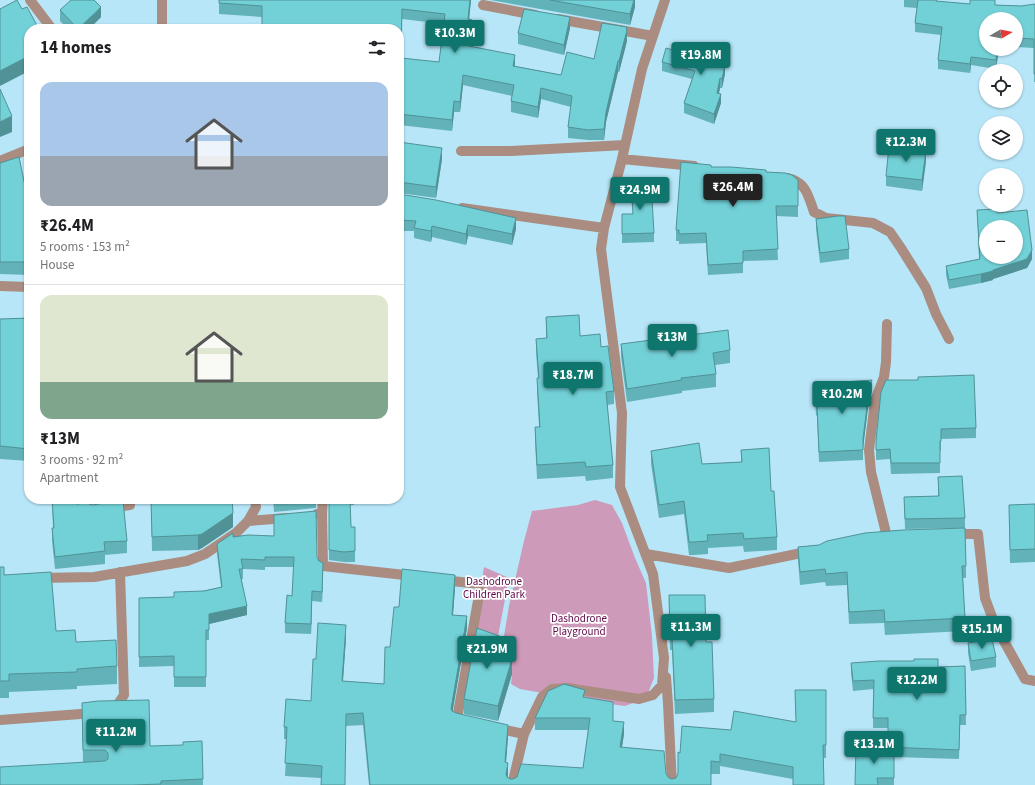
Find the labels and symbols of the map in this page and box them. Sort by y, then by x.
north arrow [979,12,1023,56]
pin: ₹10.3M [422,20,488,54]
pin: ₹19.8M [668,42,734,76]
pin: ₹12.3M [873,129,939,163]
pin: ₹26.4M [700,174,766,208]
pin: ₹24.9M [607,177,673,211]
pin: ₹13M [648,324,696,358]
pin: ₹18.7M [540,362,606,396]
pin: ₹10.2M [809,381,875,415]
park label: Dashodrone Children Park [463,574,525,602]
park label: Dashodrone Playground [551,611,608,639]
pin: ₹11.3M [658,614,724,648]
pin: ₹15.1M [949,616,1015,650]
pin: ₹21.9M [454,636,520,670]
pin: ₹12.2M [884,667,950,701]
pin: ₹11.2M [83,719,149,753]
pin: ₹13.1M [841,731,907,765]

